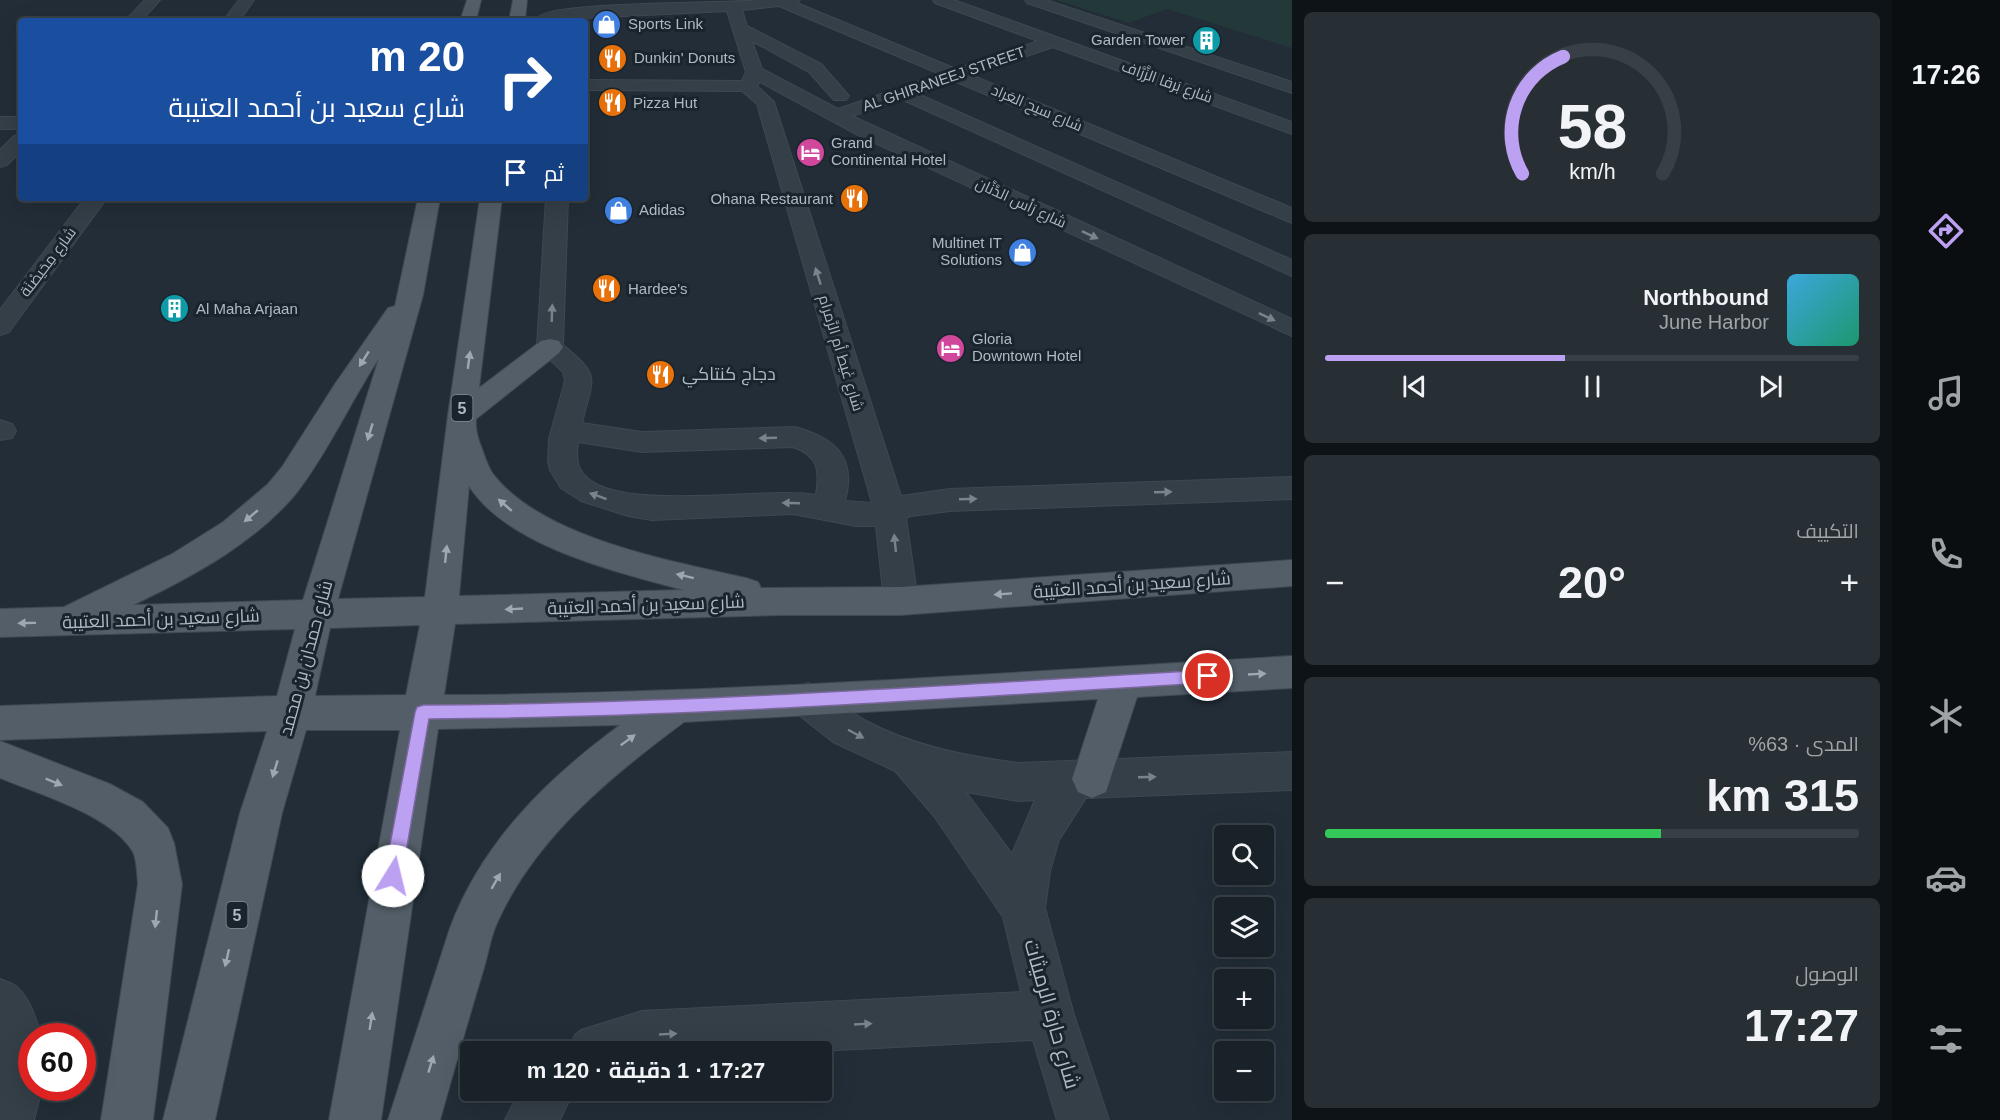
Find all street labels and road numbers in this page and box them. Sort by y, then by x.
street label: AL GHIRANEEJ STREET [860,43,1028,114]
street label: شارع بَرقا الزَّرَّاف [1118,57,1215,109]
street label: شارع سيح العَراد [988,81,1085,137]
street label: شارع رَأس الدَّنَّان [972,173,1070,234]
street label: شارع مِحَيصْنَة [16,224,82,301]
street label: شارع غَيط أم الرَّمرام [813,292,868,414]
road number: 5 [452,395,472,421]
street label: شارع سعيد بن أحمد العتيبة [1033,567,1231,604]
street label: شارع حمدان بن محمد [276,578,338,738]
street label: شارع سعيد بن أحمد العتيبة [547,591,745,620]
street label: شارع سعيد بن أحمد العتيبة [62,605,260,634]
road number: 5 [226,902,248,928]
street label: شارع حارة الرميثات [1017,937,1085,1092]

